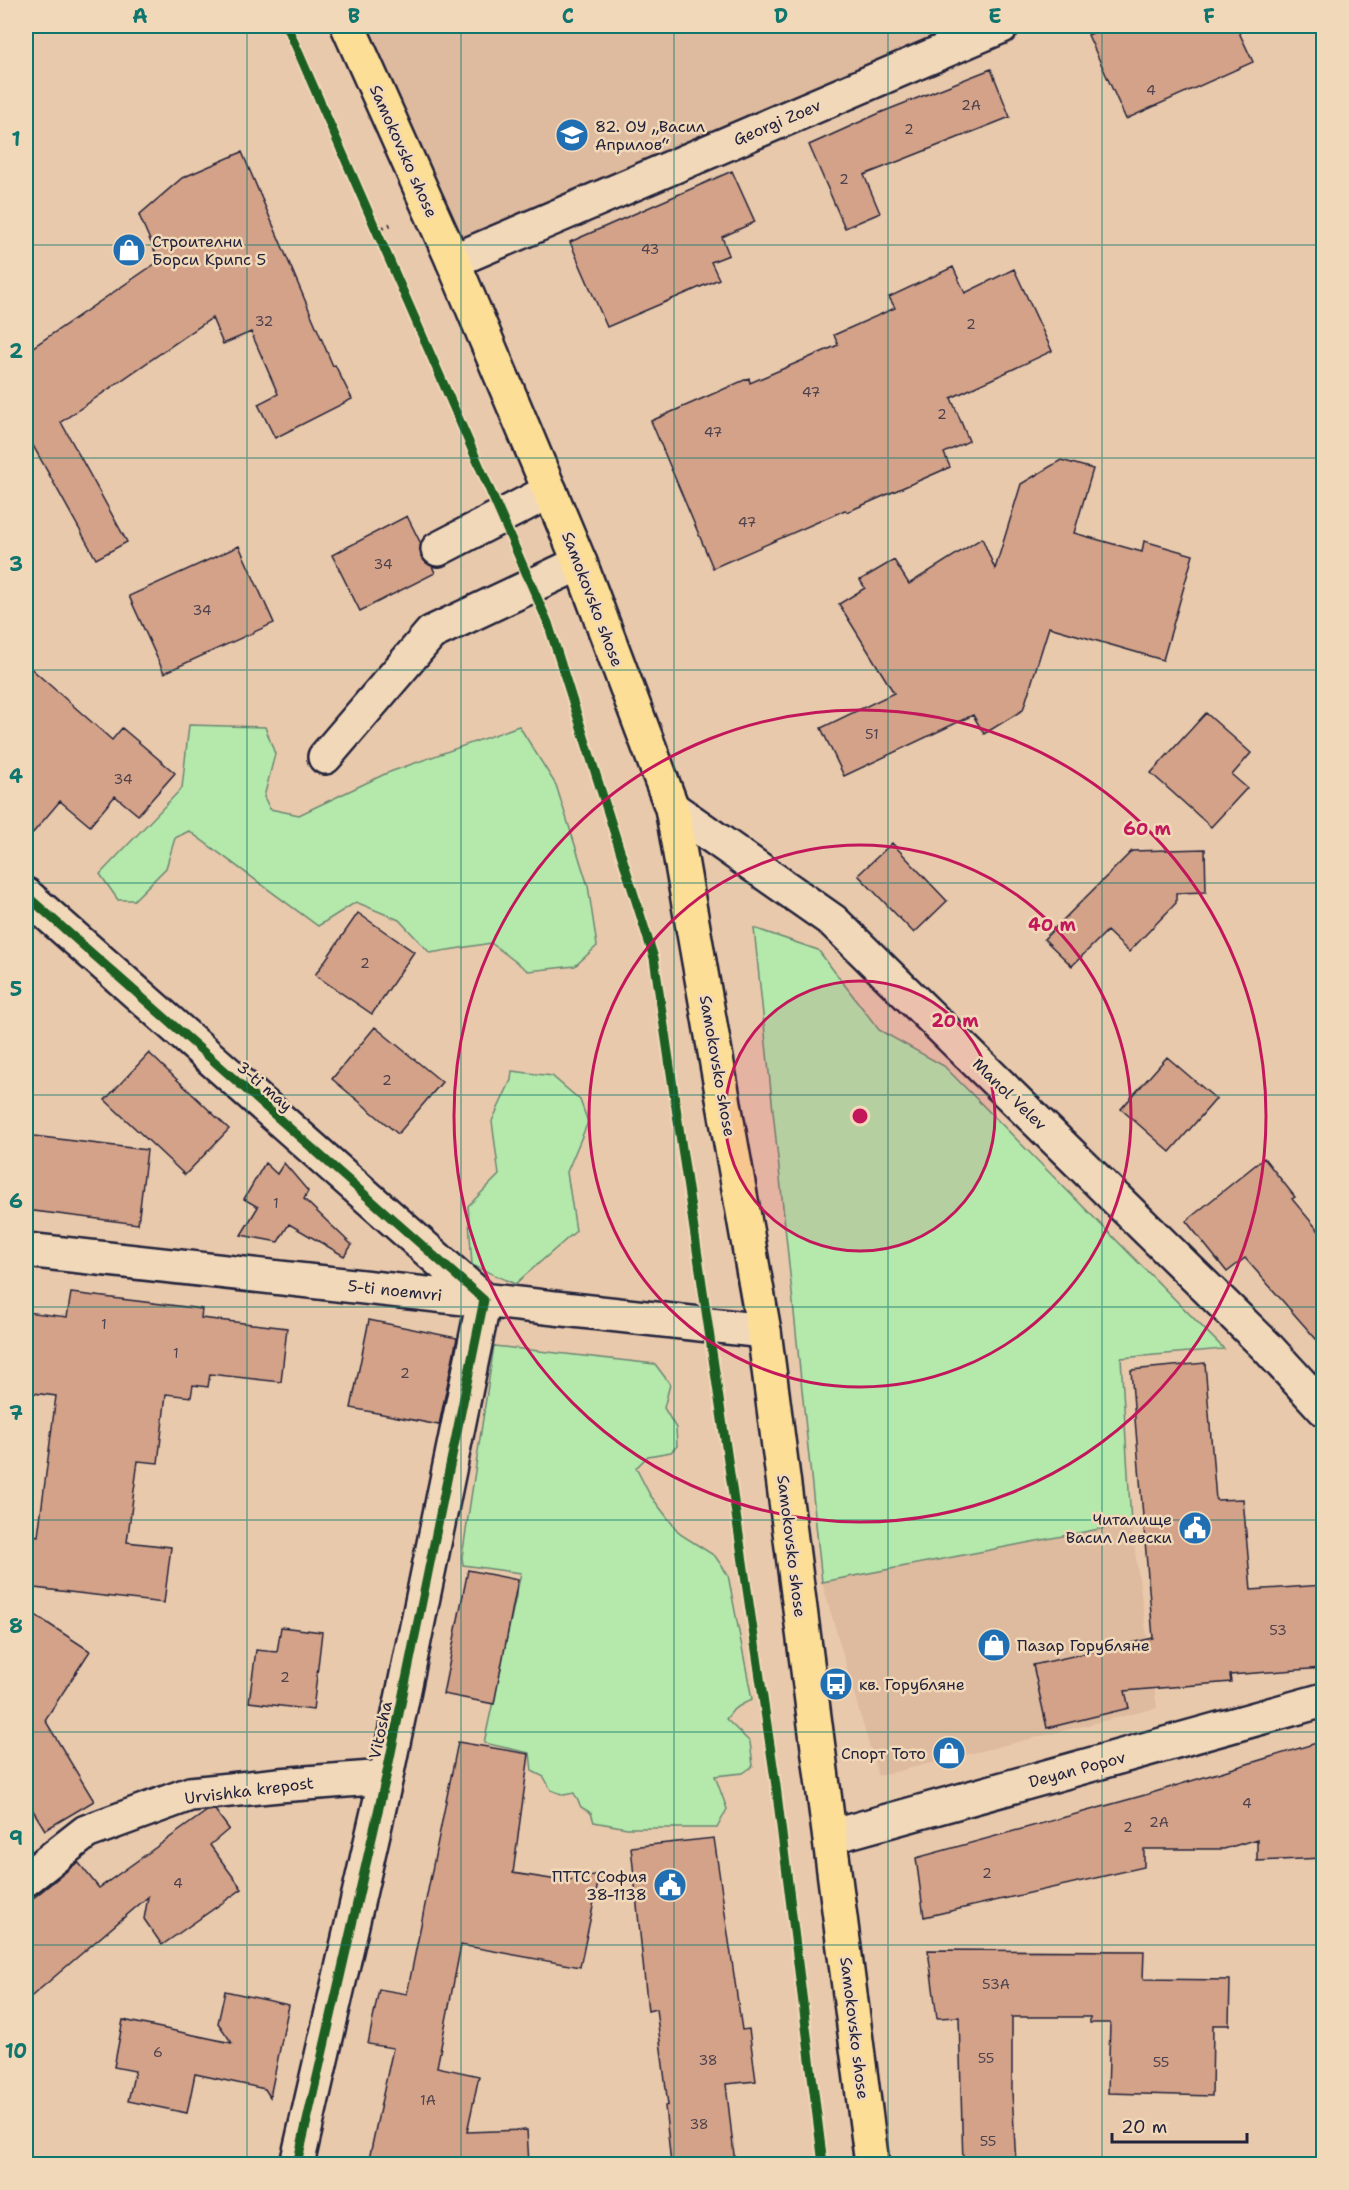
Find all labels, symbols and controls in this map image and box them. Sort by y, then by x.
text: A [132,3,148,29]
text: B [348,3,360,29]
text: C [562,3,574,29]
text: D [774,3,788,29]
text: E [988,3,1002,29]
text: F [1203,3,1215,29]
house number: 4 [1146,81,1156,99]
street label: Samokovsko shose [365,82,442,221]
street label: Georgi Zoev [730,95,824,150]
house number: 2А [961,96,981,114]
place label: 82. ОУ „Васил Априлов“ [595,116,705,155]
school or university icon: 82. ОУ „Васил Априлов“ [554,117,590,153]
house number: 2 [904,120,914,138]
text: 1 [11,126,21,152]
house number: 2 [839,170,849,188]
place label: Строителни Борси Крипс 5 [152,231,266,270]
shop icon: Строителни Борси Крипс 5 [111,232,147,268]
house number: 43 [641,240,659,258]
house number: 32 [255,312,273,330]
house number: 2 [966,315,976,333]
text: 2 [9,338,23,364]
house number: 47 [802,383,820,401]
house number: 2 [937,405,947,423]
house number: 47 [704,423,722,441]
house number: 47 [738,513,756,531]
street label: Samokovsko shose [557,529,628,670]
text: 3 [9,551,23,577]
house number: 34 [373,555,393,573]
house number: 34 [192,601,212,619]
house number: 51 [865,725,879,743]
text: 4 [9,763,23,789]
house number: 34 [113,770,133,788]
text: 60 m [1123,817,1171,841]
text: 40 m [1028,913,1076,937]
house number: 2 [360,954,370,972]
text: 5 [10,976,22,1002]
street label: Samokovsko shose [695,994,740,1138]
text: 20 m [931,1009,979,1033]
street label: Manol Velev [968,1054,1051,1135]
street label: 3-ti may [233,1057,297,1116]
house number: 2 [382,1071,392,1089]
centre of rings [850,1106,870,1126]
text: 6 [9,1188,23,1214]
house number: 1 [273,1194,279,1212]
street label: 5-ti noemvri [347,1275,443,1306]
house number: 1 [101,1315,107,1333]
house number: 1 [173,1344,179,1362]
house number: 2 [400,1364,410,1382]
text: 7 [9,1400,23,1426]
street label: Samokovsko shose [772,1474,811,1618]
place label: Читалище Васил Левски [1066,1509,1172,1548]
public building icon: Читалище Васил Левски [1177,1510,1213,1546]
text: 8 [9,1613,23,1639]
house number: 53 [1269,1621,1287,1639]
shop icon: Пазар Горубляне [976,1627,1012,1663]
place label: Пазар Горубляне [1017,1635,1150,1656]
bus stop icon: кв. Горубляне [818,1666,854,1702]
house number: 2 [280,1668,290,1686]
place label: кв. Горубляне [859,1674,965,1695]
street label: Vitosha [364,1699,397,1761]
shop icon: Спорт Тото [931,1735,967,1771]
place label: Спорт Тото [841,1743,926,1764]
street label: Deyan Popov [1026,1746,1128,1792]
street label: Urvishka krepost [183,1772,315,1809]
house number: 4 [1242,1794,1252,1812]
house number: 2А [1149,1813,1169,1831]
house number: 2 [1123,1818,1133,1836]
text: 9 [9,1825,23,1851]
house number: 2 [982,1864,992,1882]
place label: ПТТС София 38-1138 [552,1866,647,1905]
public building icon: ПТТС София 38-1138 [652,1867,688,1903]
house number: 4 [173,1874,183,1892]
street label: Samokovsko shose [835,1956,874,2100]
house number: 53А [982,1975,1010,1993]
text: 10 [5,2038,27,2064]
house number: 6 [153,2043,163,2061]
house number: 55 [978,2049,994,2067]
house number: 38 [698,2051,718,2069]
house number: 55 [1153,2053,1169,2071]
house number: 1А [420,2091,436,2109]
scale bar [1112,2106,1247,2144]
house number: 38 [689,2115,709,2133]
text: 20 m [1121,2115,1167,2139]
house number: 55 [980,2132,996,2150]

